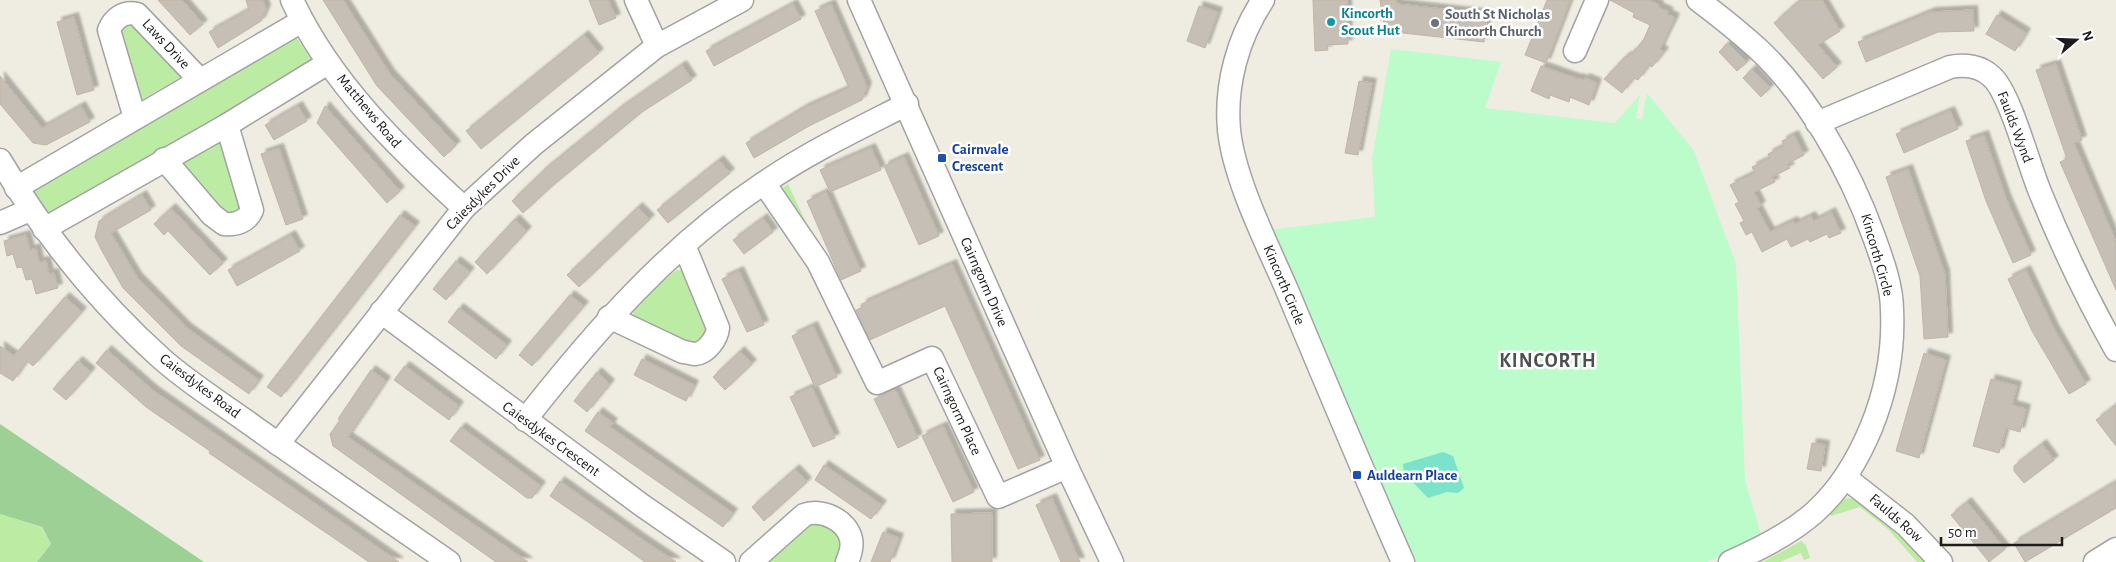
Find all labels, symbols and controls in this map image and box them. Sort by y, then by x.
place label: Kincorth Scout Hut [1341,6,1400,38]
place label: South St Nicholas Kincorth Church [1445,7,1550,39]
north arrow [2051,15,2101,65]
street label: Laws Drive [139,16,193,72]
marker: Kincorth Scout Hut [1325,16,1337,28]
marker: South St Nicholas Kincorth Church [1429,17,1441,29]
text: N [2079,29,2096,43]
street label: Matthews Road [334,71,404,151]
street label: Faulds Wynd [1995,89,2036,165]
place label: Cairnvale Crescent [952,142,1009,174]
marker: Cairnvale Crescent [936,152,948,164]
street label: Caiesdykes Drive [443,153,523,233]
street label: Kincorth Circle [1858,212,1896,298]
street label: Cairngorm Drive [958,235,1010,329]
street label: Kincorth Circle [1260,243,1308,327]
street label: Caiesdykes Road [157,351,243,421]
district label: KINCORTH [1499,351,1597,371]
street label: Cairngorm Place [930,364,984,458]
street label: Caiesdykes Crescent [499,399,603,479]
place label: Auldearn Place [1367,468,1457,483]
marker: Auldearn Place [1351,469,1363,481]
street label: Faulds Row [1866,491,1926,545]
scale bar [1941,514,2062,546]
text: 50 m [1948,525,1977,540]

